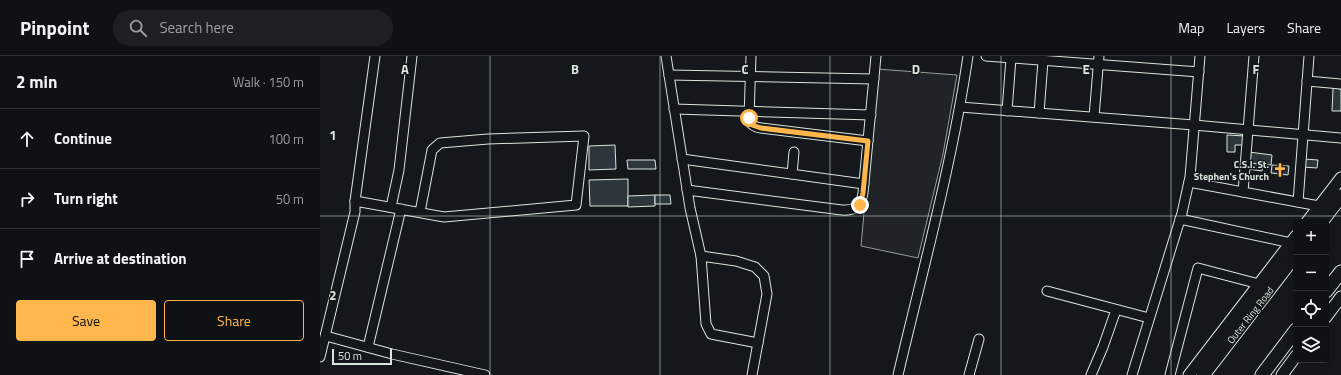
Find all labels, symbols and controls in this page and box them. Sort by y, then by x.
search box [113,10,393,46]
text: Pinpoint [20,13,89,42]
text: Search here [159,16,234,39]
icon: search [127,17,149,39]
text: Map [1178,17,1204,38]
text: Layers [1226,17,1265,38]
text: Share [1287,17,1321,38]
text: A [401,59,409,79]
text: B [571,59,579,79]
text: C [741,59,749,79]
text: D [912,59,920,79]
text: E [1082,59,1090,79]
text: F [1253,59,1260,79]
text: 2 min [16,69,57,95]
text: Walk · 150 m [233,72,304,92]
route start [740,109,758,127]
text: 1 [329,125,337,145]
text: Continue [54,127,112,150]
icon: ahead [16,128,38,150]
text: 100 m [268,129,304,149]
place label: C.S.I. St. Stephen's Church [1194,157,1269,184]
church icon: C.S.I. St. Stephen's Church [1272,162,1288,178]
text: Turn right [54,187,118,210]
icon: right [16,188,38,210]
text: 50 m [276,189,304,209]
route end [851,196,869,214]
map controls [1293,219,1329,363]
button: + [1293,219,1329,255]
text: Arrive at destination [54,247,187,270]
icon: arrive [16,248,38,270]
button: − [1293,255,1329,291]
street label: Outer Ring Road [1223,284,1277,347]
text: 2 [329,285,337,305]
button: locate [1293,291,1329,327]
button: Save [16,300,156,341]
button: Share [164,300,304,341]
button: layers [1293,327,1329,363]
scale bar [332,347,392,366]
text: 50 m [338,348,362,364]

